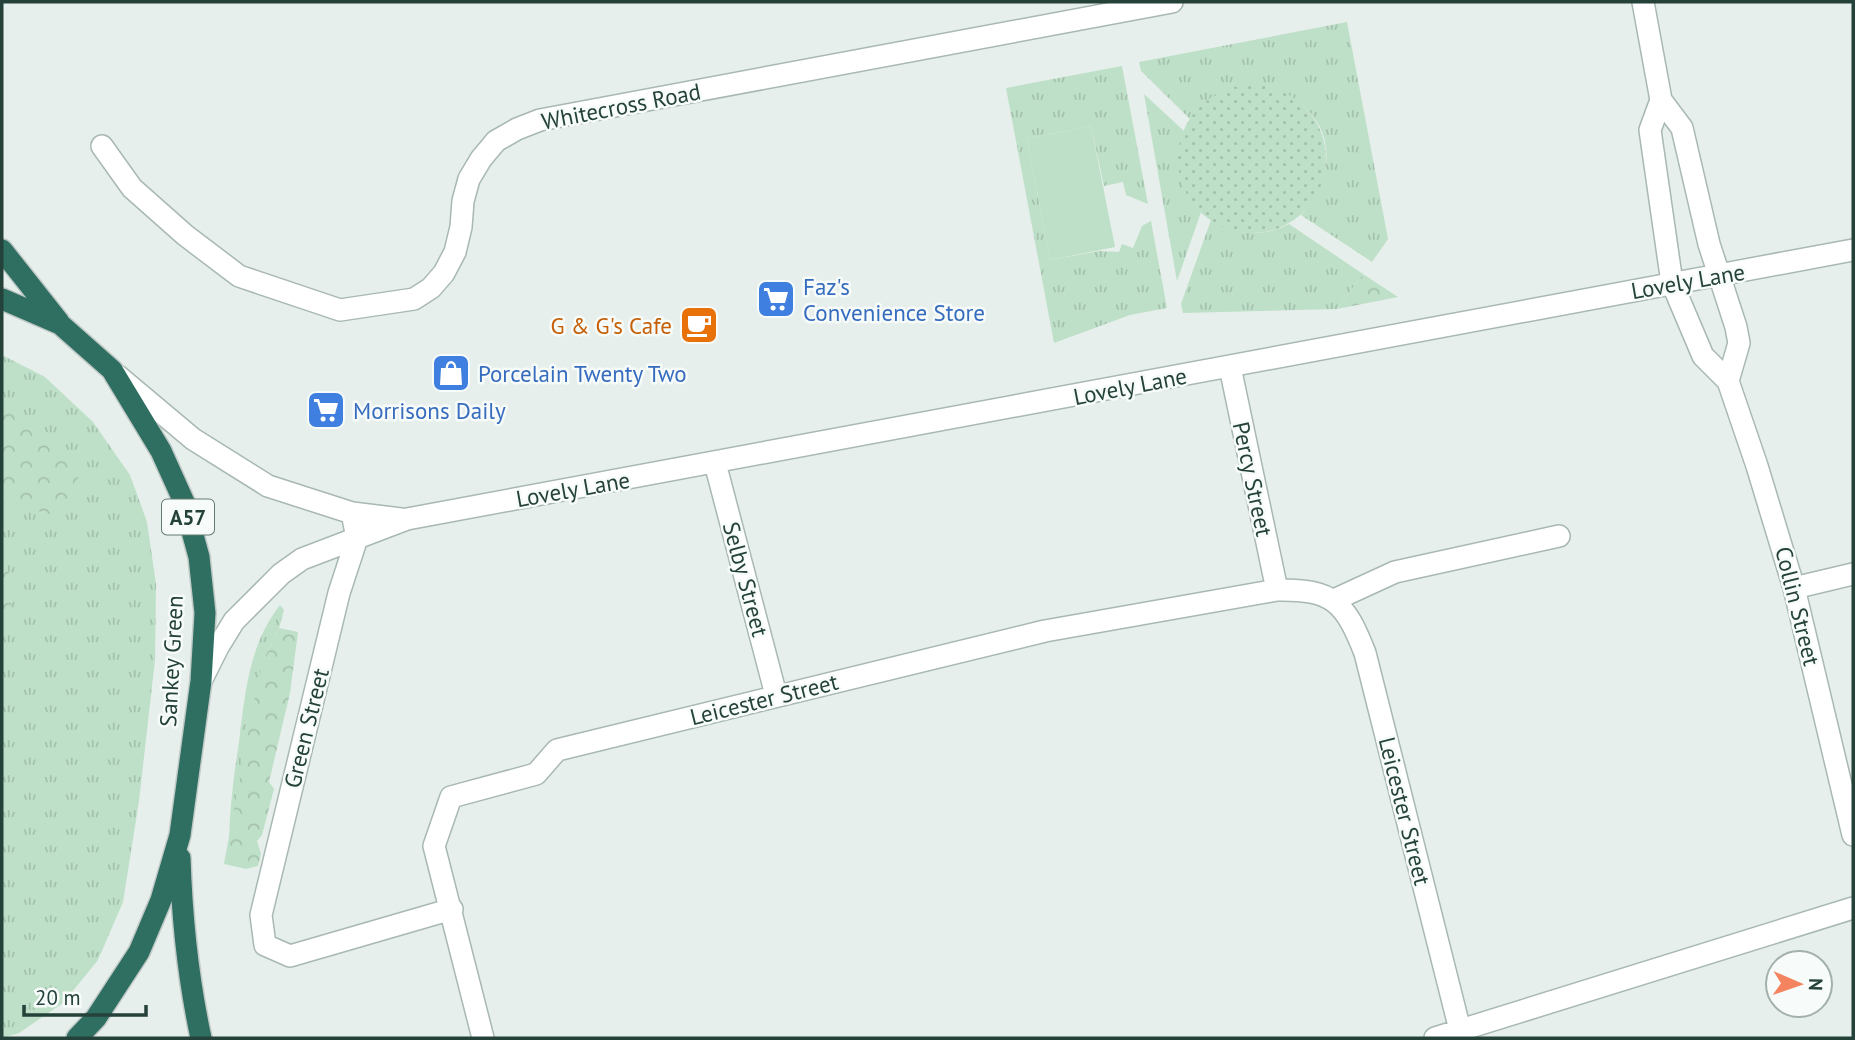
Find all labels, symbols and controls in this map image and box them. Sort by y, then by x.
street label: Whitecross Road [539,76,703,136]
street label: Lovely Lane [1629,257,1747,305]
place label: Faz's Convenience Store [803,272,985,327]
supermarket icon: Faz's Convenience Store [755,278,797,320]
cafe icon: G & G's Cafe [678,304,720,346]
place label: G & G's Cafe [551,311,672,340]
shop icon: Porcelain Twenty Two [430,352,472,394]
place label: Porcelain Twenty Two [478,359,687,388]
street label: Lovely Lane [1071,361,1189,411]
supermarket icon: Morrisons Daily [305,389,347,431]
place label: Morrisons Daily [353,396,506,425]
street label: Percy Street [1227,419,1279,539]
street label: Lovely Lane [514,465,632,513]
road number: A57 [162,500,214,534]
street label: Selby Street [717,518,775,640]
street label: Collin Street [1769,543,1827,669]
street label: Sankey Green [153,594,189,728]
street label: Green Street [277,665,335,791]
street label: Leicester Street [687,667,841,731]
street label: Leicester Street [1373,734,1437,888]
north arrow [1764,949,1834,1019]
scale bar [24,974,147,1018]
text: N [1804,978,1828,991]
text: 20 m [35,984,81,1011]

